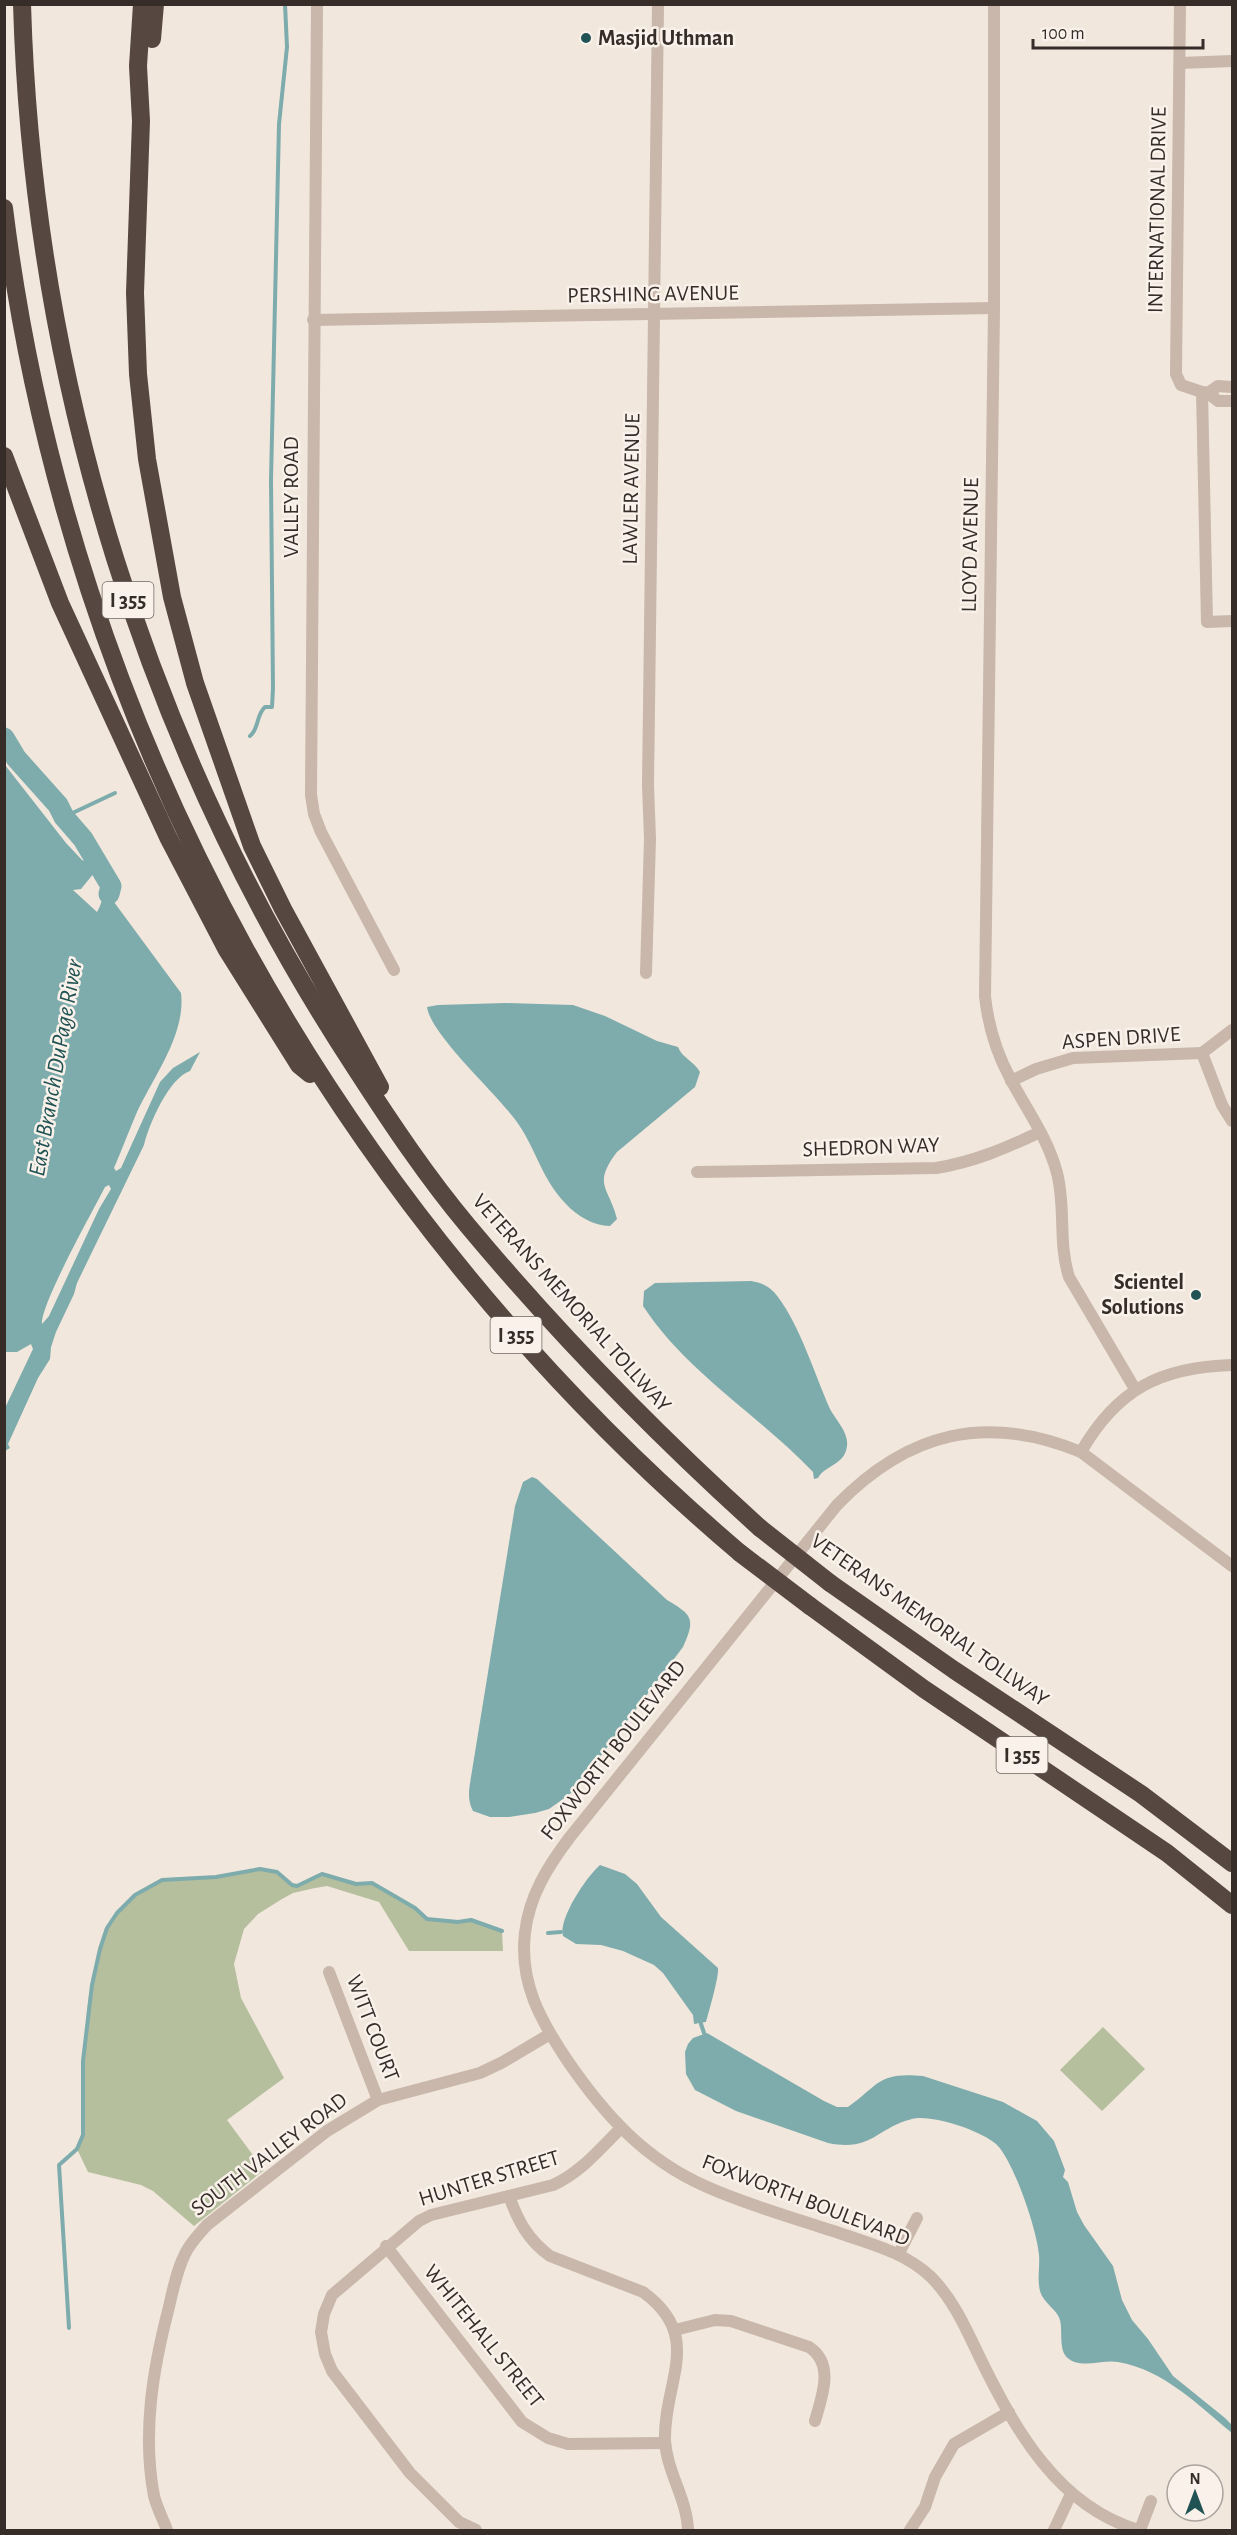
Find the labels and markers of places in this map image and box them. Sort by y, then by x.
place label: Masjid Uthman [598,27,734,50]
marker: Masjid Uthman [579,31,593,45]
place label: Scientel Solutions [1101,1271,1184,1318]
marker: Scientel Solutions [1189,1288,1203,1302]

